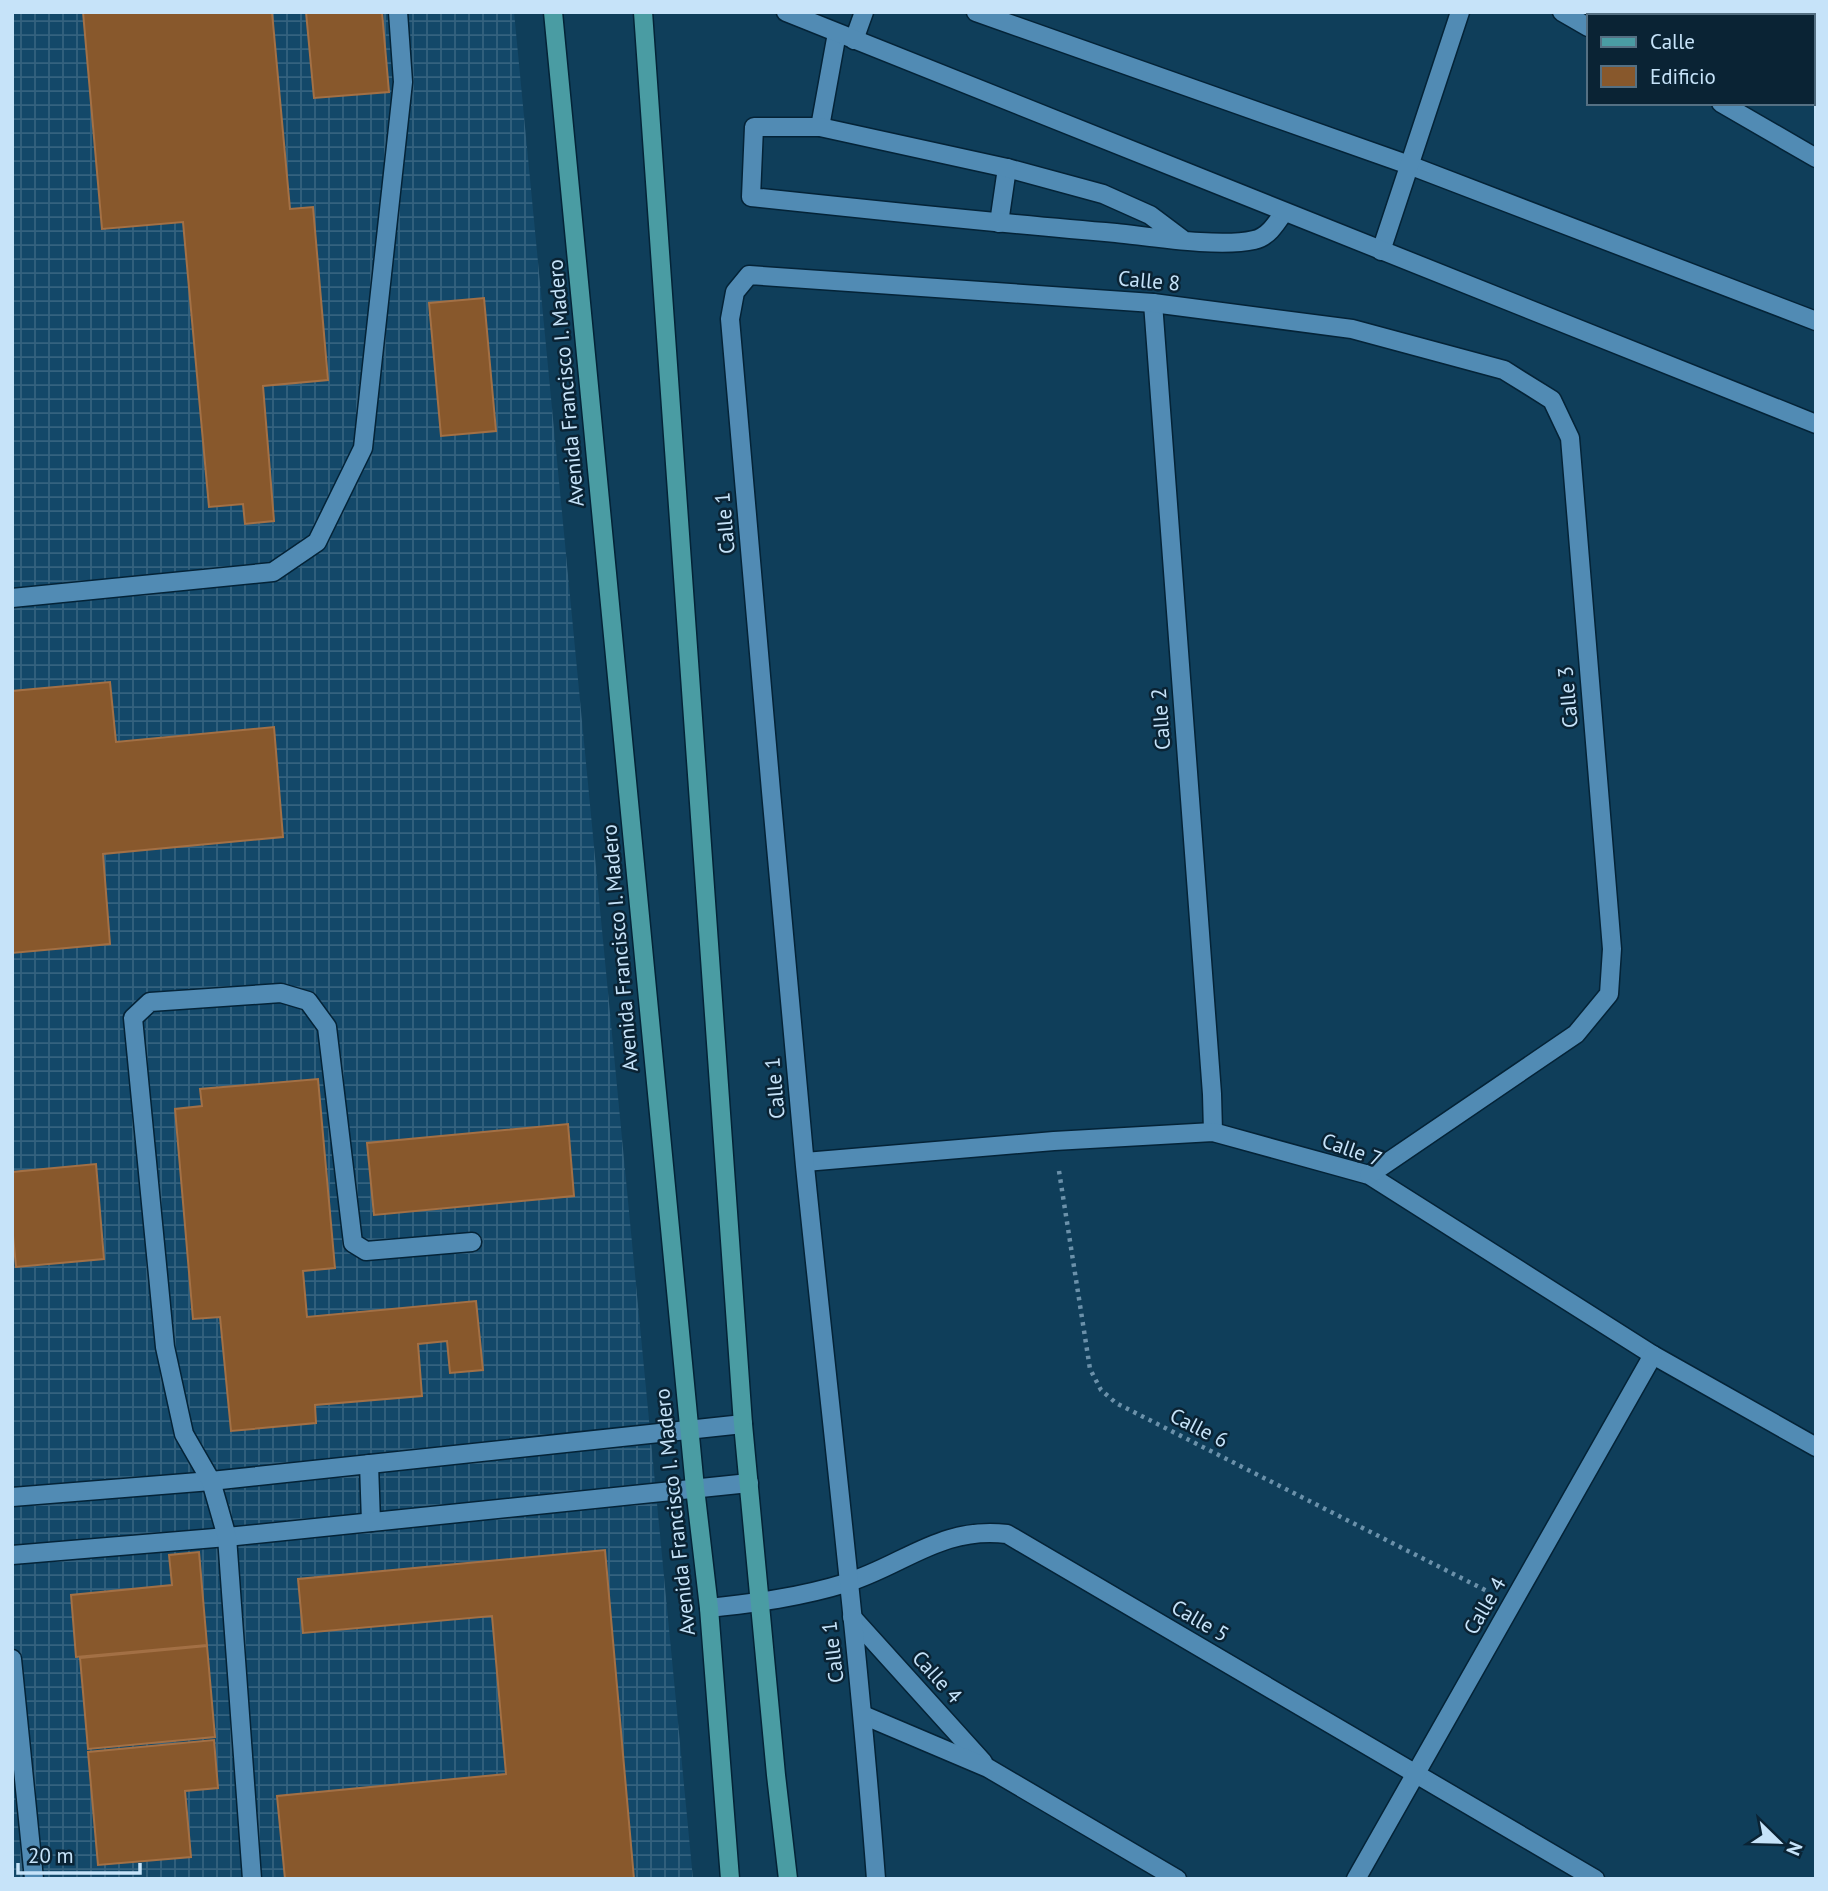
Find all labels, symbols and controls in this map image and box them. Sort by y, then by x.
legend [1587,14,1814,105]
text: Calle [1650,28,1695,55]
text: Edificio [1650,63,1716,90]
street label: Avenida Francisco I. Madero [541,258,590,508]
street label: Calle 8 [1117,264,1181,297]
street label: Calle 1 [708,491,741,555]
street label: Calle 3 [1551,665,1584,729]
street label: Calle 2 [1145,687,1176,751]
street label: Avenida Francisco I. Madero [595,823,644,1073]
street label: Calle 1 [758,1056,791,1120]
street label: Calle 7 [1318,1127,1386,1172]
street label: Avenida Francisco I. Madero [648,1387,701,1637]
street label: Calle 6 [1165,1401,1233,1454]
street label: Calle 4 [1457,1572,1512,1639]
street label: Calle 5 [1167,1593,1234,1648]
street label: Calle 1 [815,1620,850,1684]
street label: Calle 4 [907,1645,968,1709]
north arrow [1744,1807,1814,1877]
scale bar [18,1832,140,1876]
text: N [1781,1838,1808,1859]
text: 20 m [28,1842,74,1869]

